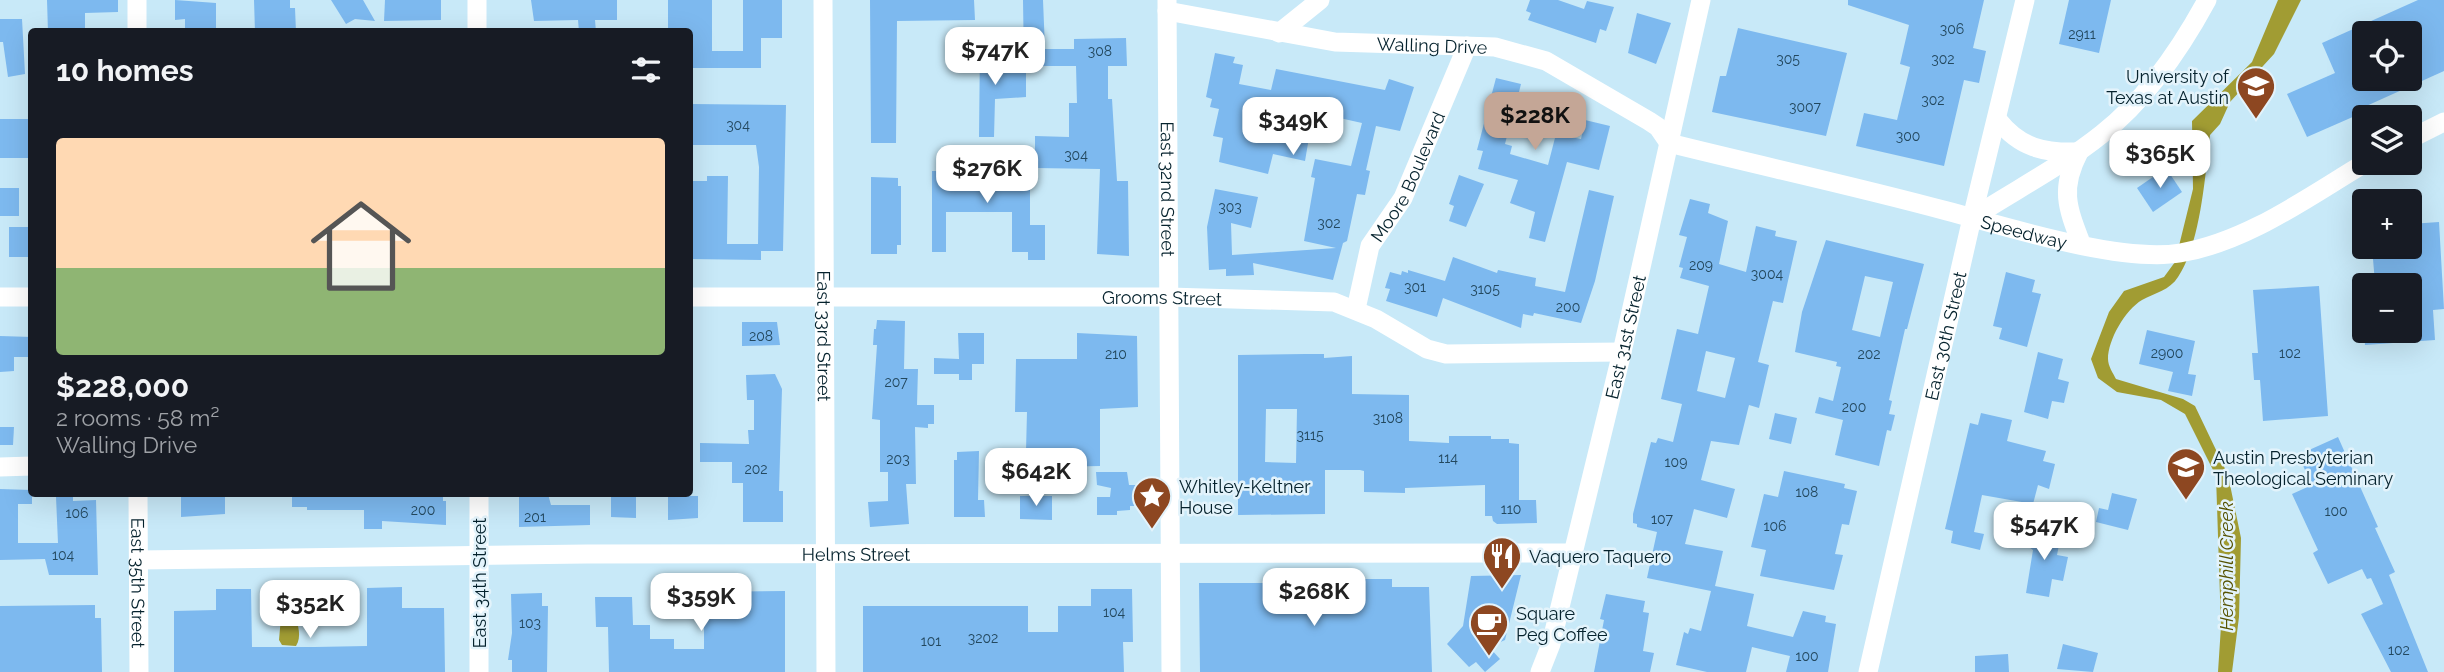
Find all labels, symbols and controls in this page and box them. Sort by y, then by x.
house number: 306 [1940,21,1964,37]
map controls [2352,21,2422,343]
button: locate [2352,21,2422,91]
house number: 2911 [2068,26,2096,42]
pin: $747K [946,28,1044,87]
street label: Walling Drive [1376,33,1488,57]
text: $747K [961,36,1029,63]
house number: 308 [1088,43,1112,59]
icon: filters [627,51,665,89]
house number: 305 [1776,51,1800,67]
house number: 302 [1931,51,1955,67]
text: 10 homes [56,53,193,88]
school or university icon: University of Texas at Austin [2235,65,2277,120]
place label: University of Texas at Austin [2106,66,2230,108]
pin: $228K [1486,92,1584,152]
house number: 302 [1921,92,1945,108]
pin: $349K [1244,97,1342,157]
house number: 3007 [1789,99,1822,115]
text: $228K [1500,101,1570,128]
button: layers [2352,105,2422,175]
text: $349K [1258,106,1328,133]
street label: Moore Boulevard [1366,108,1449,246]
house number: 304 [726,117,750,133]
street label: East 32nd Street [1157,121,1179,257]
house number: 300 [1896,128,1920,144]
pin: $365K [2111,130,2209,190]
text: $365K [2125,139,2195,166]
pin: $276K [938,146,1036,205]
house number: 304 [1064,147,1088,163]
text: $276K [952,154,1022,181]
icon: home [298,183,424,309]
button: + [2352,189,2422,259]
house number: 303 [1218,199,1242,215]
street label: Speedway [1979,210,2069,253]
house number: 302 [1317,215,1341,231]
house number: 209 [1689,257,1713,273]
house number: 3004 [1751,266,1783,282]
street label: East 30th Street [1920,269,1970,402]
street label: East 33rd Street [814,270,835,402]
street label: East 31st Street [1600,273,1649,401]
button: − [2352,273,2422,343]
house number: 301 [1404,279,1426,295]
house number: 3105 [1470,281,1500,297]
street label: Grooms Street [1102,286,1222,309]
house number: 200 [1556,299,1580,315]
house number: 208 [749,328,773,344]
house number: 2900 [2151,345,2183,361]
house number: 102 [2279,345,2301,361]
house number: 210 [1105,346,1127,362]
house number: 202 [1857,346,1881,362]
text: $228,000 [56,369,189,404]
house number: 207 [884,374,908,390]
house number: 200 [1842,399,1866,415]
text: 2 rooms · 58 m² [56,404,219,431]
house number: 3108 [1373,410,1403,426]
house number: 3115 [1296,427,1324,443]
text: Walling Drive [56,431,197,458]
school or university icon: Austin Presbyterian Theological Seminary [2165,446,2207,501]
place label: Austin Presbyterian Theological Seminary [2213,447,2394,489]
pin: $642K [987,448,1085,508]
house number: 114 [1438,450,1458,466]
house number: 203 [886,451,910,467]
house number: 109 [1665,454,1687,470]
text: $642K [1001,457,1071,484]
house number: 202 [744,461,768,477]
place icon: Whitley-Keltner House [1131,475,1173,530]
place label: Whitley-Keltner House [1179,476,1311,518]
house number: 108 [1796,484,1818,500]
house number: 110 [1501,501,1521,517]
water label: Hemphill Creek [2215,501,2237,631]
house number: 200 [411,502,435,518]
pin: $547K [1995,503,2093,562]
house number: 100 [2324,503,2348,519]
house number: 106 [65,505,89,521]
house number: 201 [524,509,546,525]
house number: 107 [1651,511,1673,527]
text: $547K [2010,511,2078,538]
street label: East 35th Street [128,518,149,648]
street label: East 34th Street [469,518,490,648]
house number: 106 [1763,518,1787,534]
restaurant icon: Vaquero Taquero [1481,535,1523,590]
street label: Helms Street [802,543,910,564]
place label: Vaquero Taquero [1529,546,1672,567]
house number: 104 [52,547,74,563]
pin: $268K [1265,568,1363,628]
pin: $359K [652,574,750,633]
text: $268K [1279,577,1349,604]
pin: $352K [261,580,359,640]
text: $359K [667,582,735,609]
text: $352K [276,589,344,616]
cafe icon: Square Peg Coffee [1468,602,1510,657]
place label: Square Peg Coffee [1516,603,1608,645]
house number: 104 [1103,604,1125,620]
house number: 103 [519,615,541,631]
house number: 3202 [968,630,998,646]
house number: 101 [921,633,941,649]
house number: 102 [2388,642,2410,658]
house number: 100 [1795,648,1819,664]

